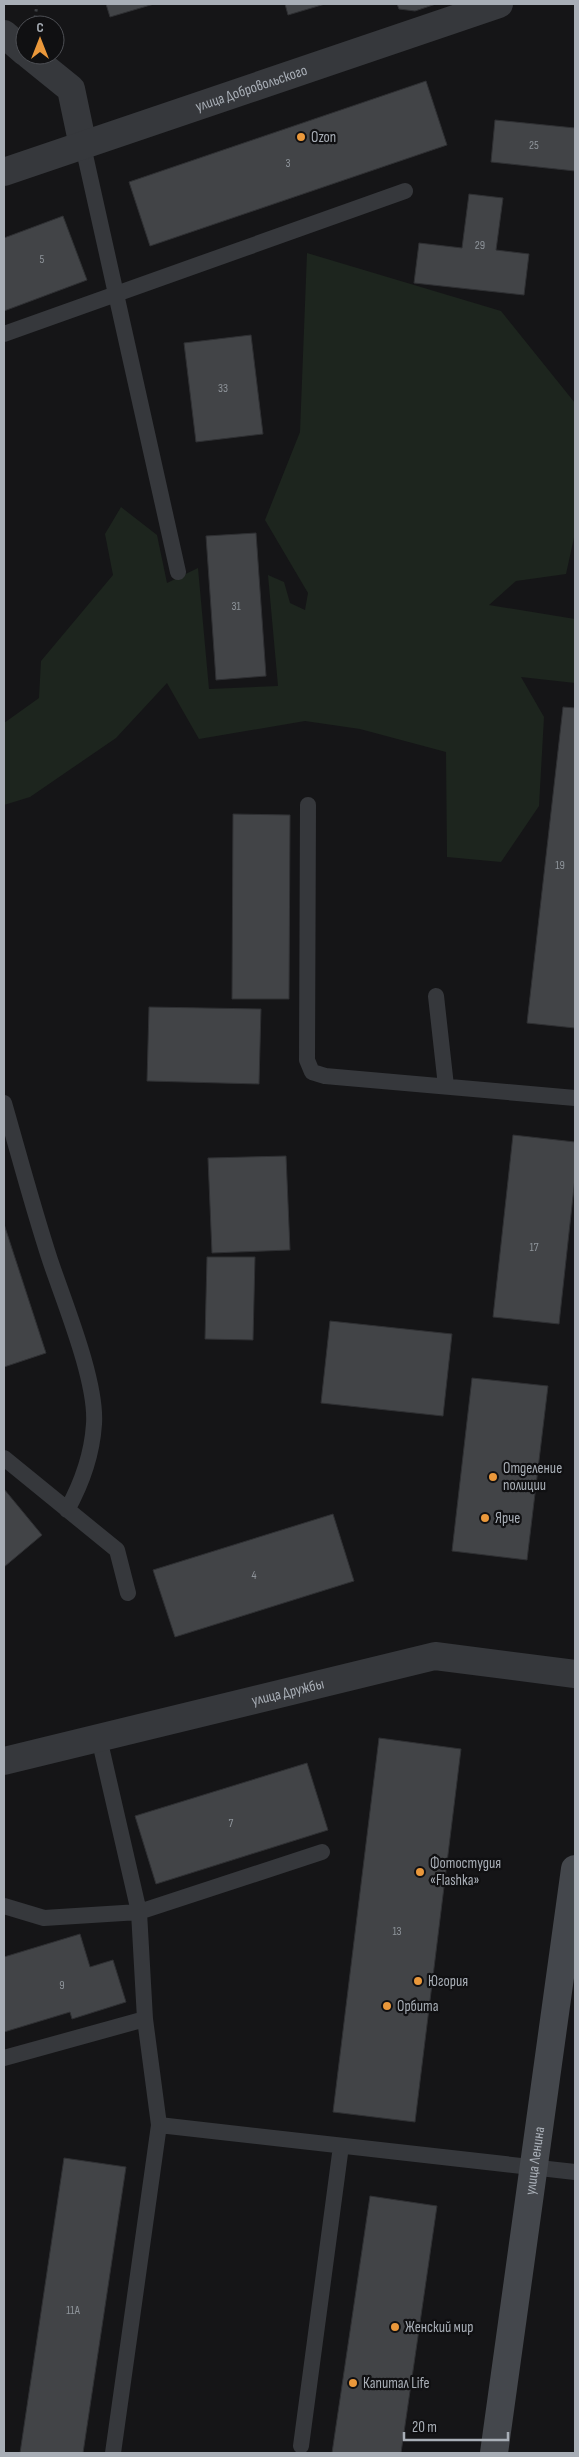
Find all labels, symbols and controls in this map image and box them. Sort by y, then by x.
north arrow [15,15,65,65]
text: С [36,19,44,36]
street label: улица Добровольского [193,60,310,116]
place label: Ozon [311,128,336,147]
marker: Ozon [295,131,307,143]
house number: 25 [529,138,539,153]
house number: 3 [285,156,291,171]
house number: 29 [475,238,485,253]
house number: 5 [40,252,45,267]
house number: 33 [218,381,228,396]
house number: 31 [231,599,241,614]
house number: 19 [555,858,565,873]
house number: 17 [530,1240,539,1255]
place label: Отделение полиции [503,1459,562,1495]
marker: Отделение полиции [487,1471,499,1483]
place label: Ярче [495,1509,520,1528]
marker: Ярче [479,1512,491,1524]
house number: 4 [251,1568,257,1583]
street label: улица Дружбы [250,1674,326,1710]
house number: 7 [229,1816,234,1831]
place label: Фотостудия «Flashka» [430,1854,501,1890]
marker: Фотостудия «Flashka» [414,1866,426,1878]
house number: 13 [392,1924,402,1939]
place label: Югория [428,1972,468,1991]
marker: Югория [412,1975,424,1987]
house number: 9 [59,1978,65,1993]
place label: Орбита [397,1997,439,2016]
marker: Орбита [381,2000,393,2012]
street label: улица Ленина [520,2125,549,2196]
house number: 11А [66,2303,81,2318]
place label: Женский мир [405,2318,473,2337]
marker: Женский мир [389,2321,401,2333]
place label: Капитал Life [363,2374,430,2393]
marker: Капитал Life [347,2377,359,2389]
scale bar [404,2410,508,2442]
text: 20 m [412,2418,437,2437]

